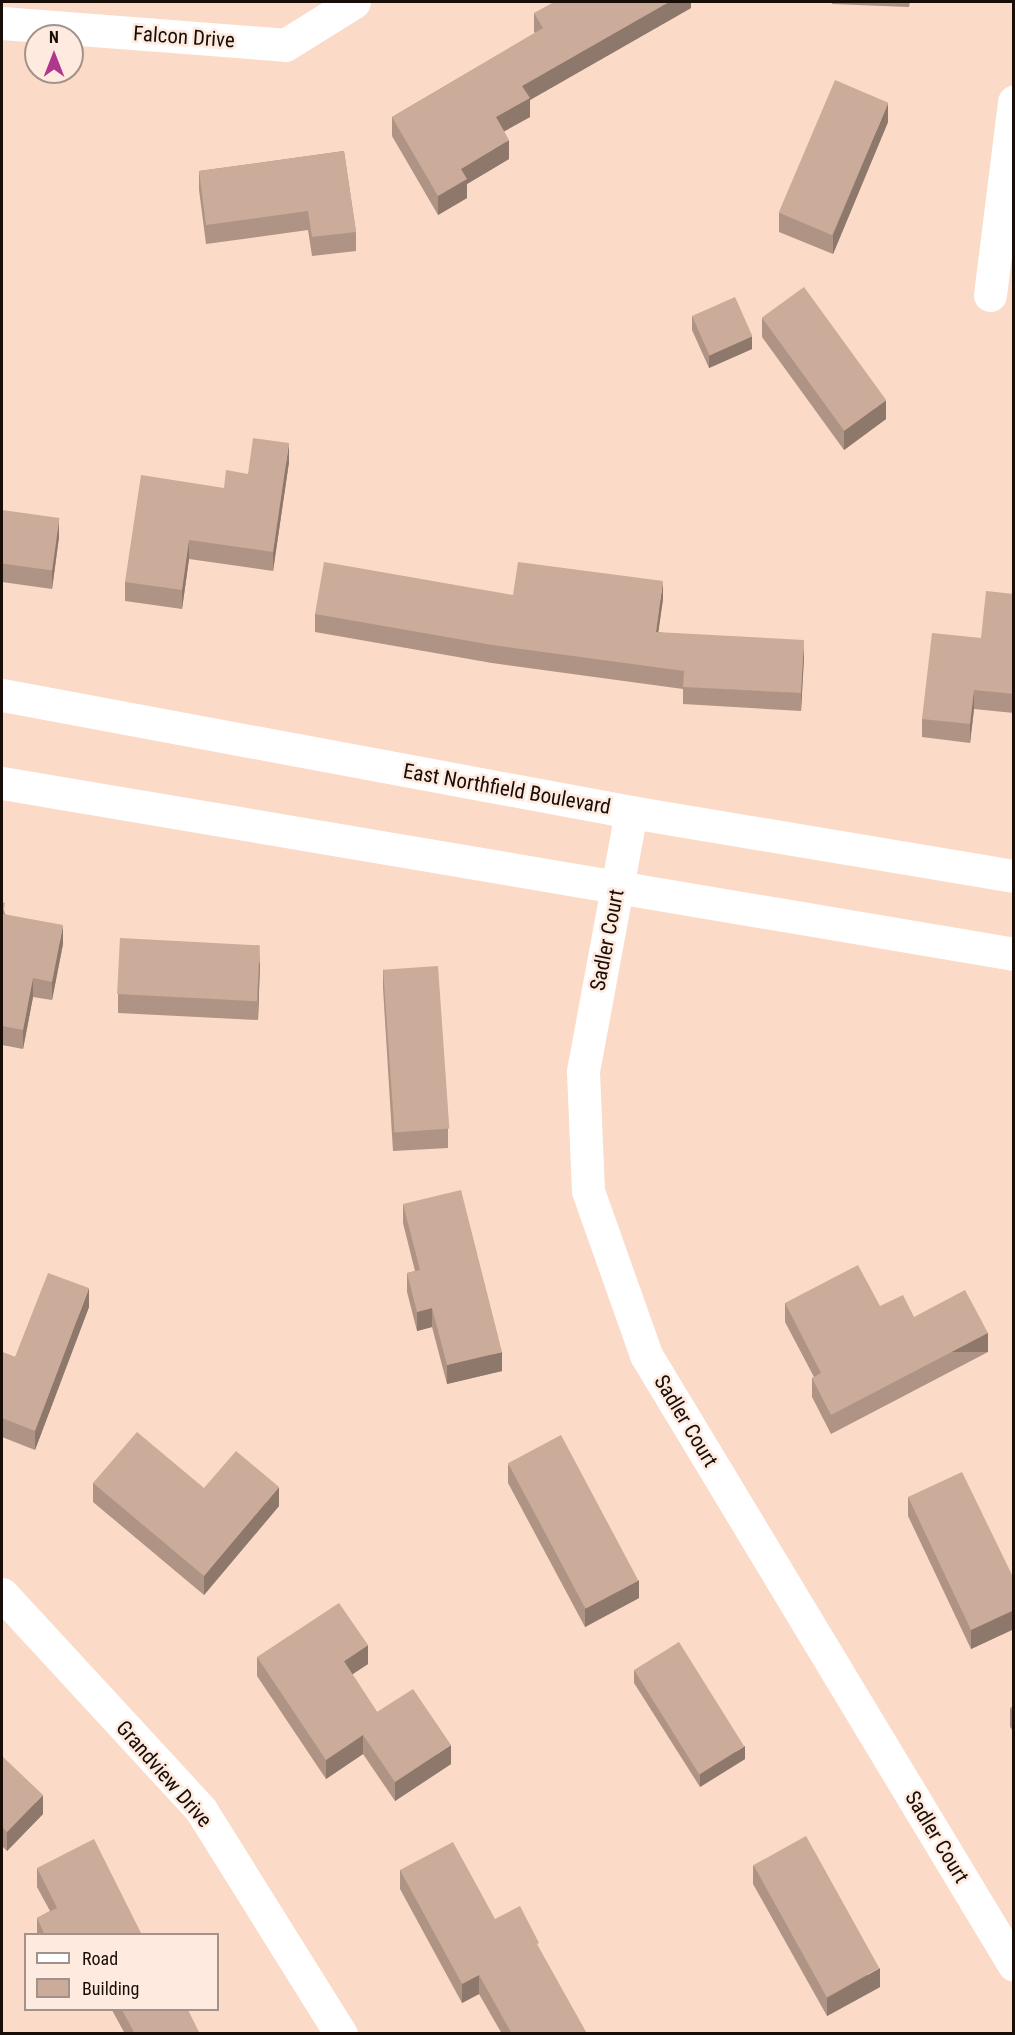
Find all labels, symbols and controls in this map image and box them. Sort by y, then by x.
street label: Falcon Drive [132,21,236,53]
north arrow [24,24,84,84]
text: N [49,28,59,47]
street label: East Northfield Boulevard [401,758,613,820]
street label: Sadler Court [585,887,629,993]
street label: Sadler Court [649,1370,723,1472]
street label: Grandview Drive [111,1716,217,1832]
street label: Sadler Court [900,1786,974,1888]
legend [24,1933,219,2011]
text: Road [82,1948,118,1969]
text: Building [82,1978,139,1999]

